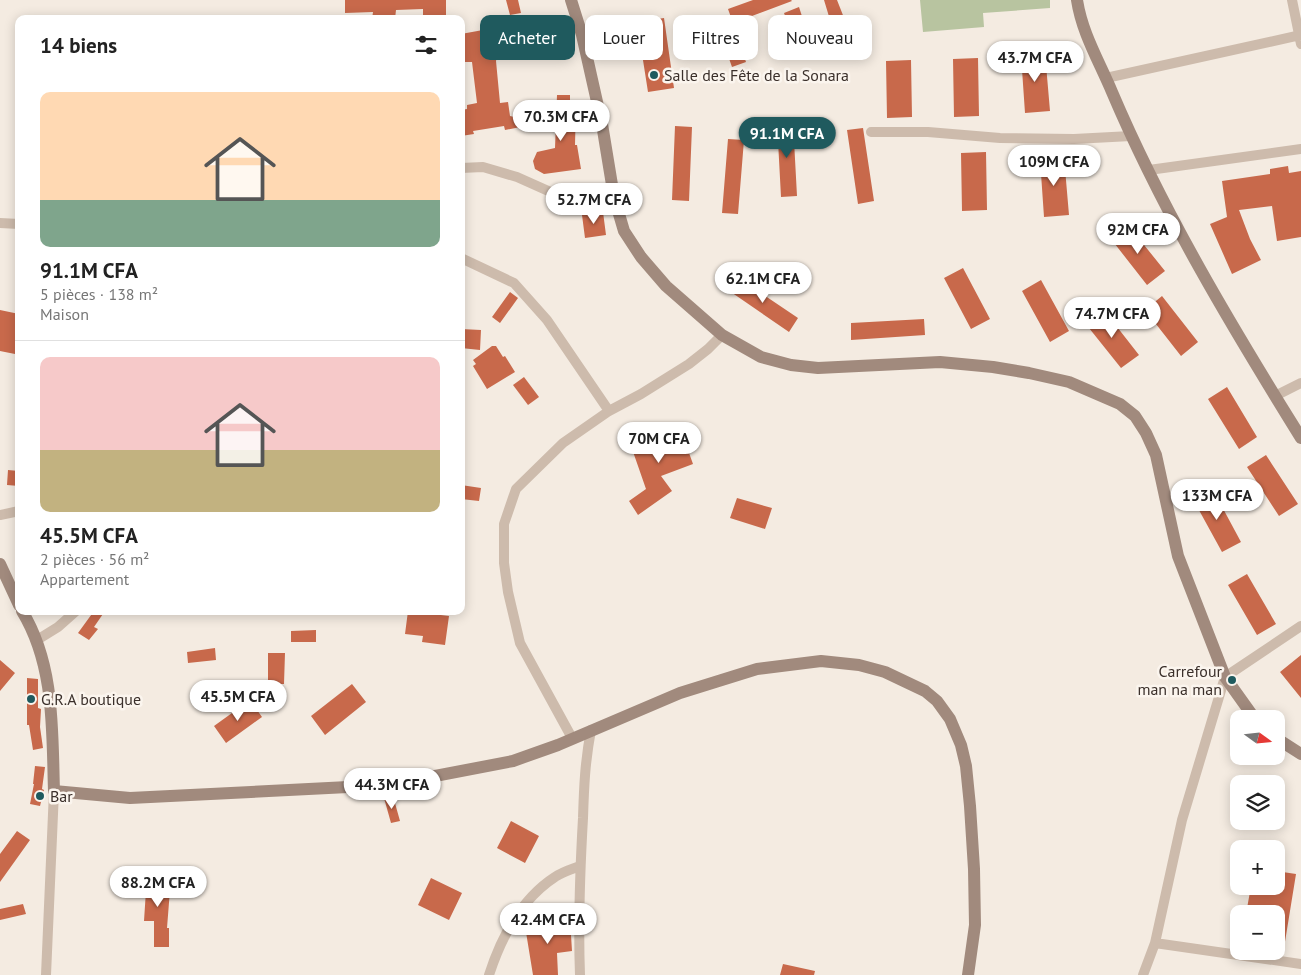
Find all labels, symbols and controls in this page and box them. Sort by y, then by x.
chip: Acheter [480,15,575,60]
chip: Louer [585,15,663,60]
chip: Filtres [673,15,758,60]
chip: Nouveau [768,15,872,60]
icon: filters [412,31,440,59]
text: 14 biens [40,32,117,59]
pin: 43.7M CFA [978,41,1092,83]
text: 43.7M CFA [998,47,1072,67]
place label: Salle des Fête de la Sonara [664,65,849,85]
marker: Salle des Fête de la Sonara [648,69,660,81]
pin: 70.3M CFA [504,100,618,142]
text: 70.3M CFA [524,106,598,126]
pin: 91.1M CFA [730,116,844,159]
text: 91.1M CFA [750,123,824,143]
icon: home [195,124,285,214]
pin: 109M CFA [1002,144,1106,187]
text: 109M CFA [1019,151,1089,171]
pin: 52.7M CFA [537,182,651,225]
text: 52.7M CFA [557,189,631,209]
pin: 92M CFA [1092,212,1184,255]
text: 92M CFA [1107,219,1169,239]
text: 91.1M CFA [40,257,138,284]
pin: 62.1M CFA [706,262,820,304]
text: 62.1M CFA [726,268,800,288]
text: 5 pièces · 138 m² [40,284,158,304]
pin: 74.7M CFA [1055,296,1169,339]
text: 74.7M CFA [1075,303,1149,323]
text: Maison [40,304,89,324]
icon: home [195,390,285,480]
pin: 70M CFA [613,422,705,464]
text: 70M CFA [628,428,690,448]
pin: 133M CFA [1165,478,1269,521]
text: 133M CFA [1182,485,1252,505]
text: 45.5M CFA [40,522,138,549]
text: 2 pièces · 56 m² [40,549,149,569]
text: Appartement [40,569,129,589]
place label: Carrefour man na man [1137,661,1223,699]
marker: Carrefour man na man [1226,674,1238,686]
pin: 45.5M CFA [181,680,295,722]
text: 45.5M CFA [201,686,275,706]
place label: G.R.A boutique [41,689,141,709]
marker: G.R.A boutique [25,693,37,705]
north arrow [1230,710,1285,765]
map controls [1230,710,1285,960]
pin: 44.3M CFA [335,768,449,810]
text: 44.3M CFA [355,774,429,794]
button: layers [1230,775,1285,830]
place label: Bar [50,786,73,806]
marker: Bar [34,790,46,802]
button: + [1230,840,1285,895]
pin: 88.2M CFA [101,866,215,908]
text: 88.2M CFA [121,872,195,892]
pin: 42.4M CFA [491,902,605,945]
button: − [1230,905,1285,960]
text: 42.4M CFA [511,909,585,929]

